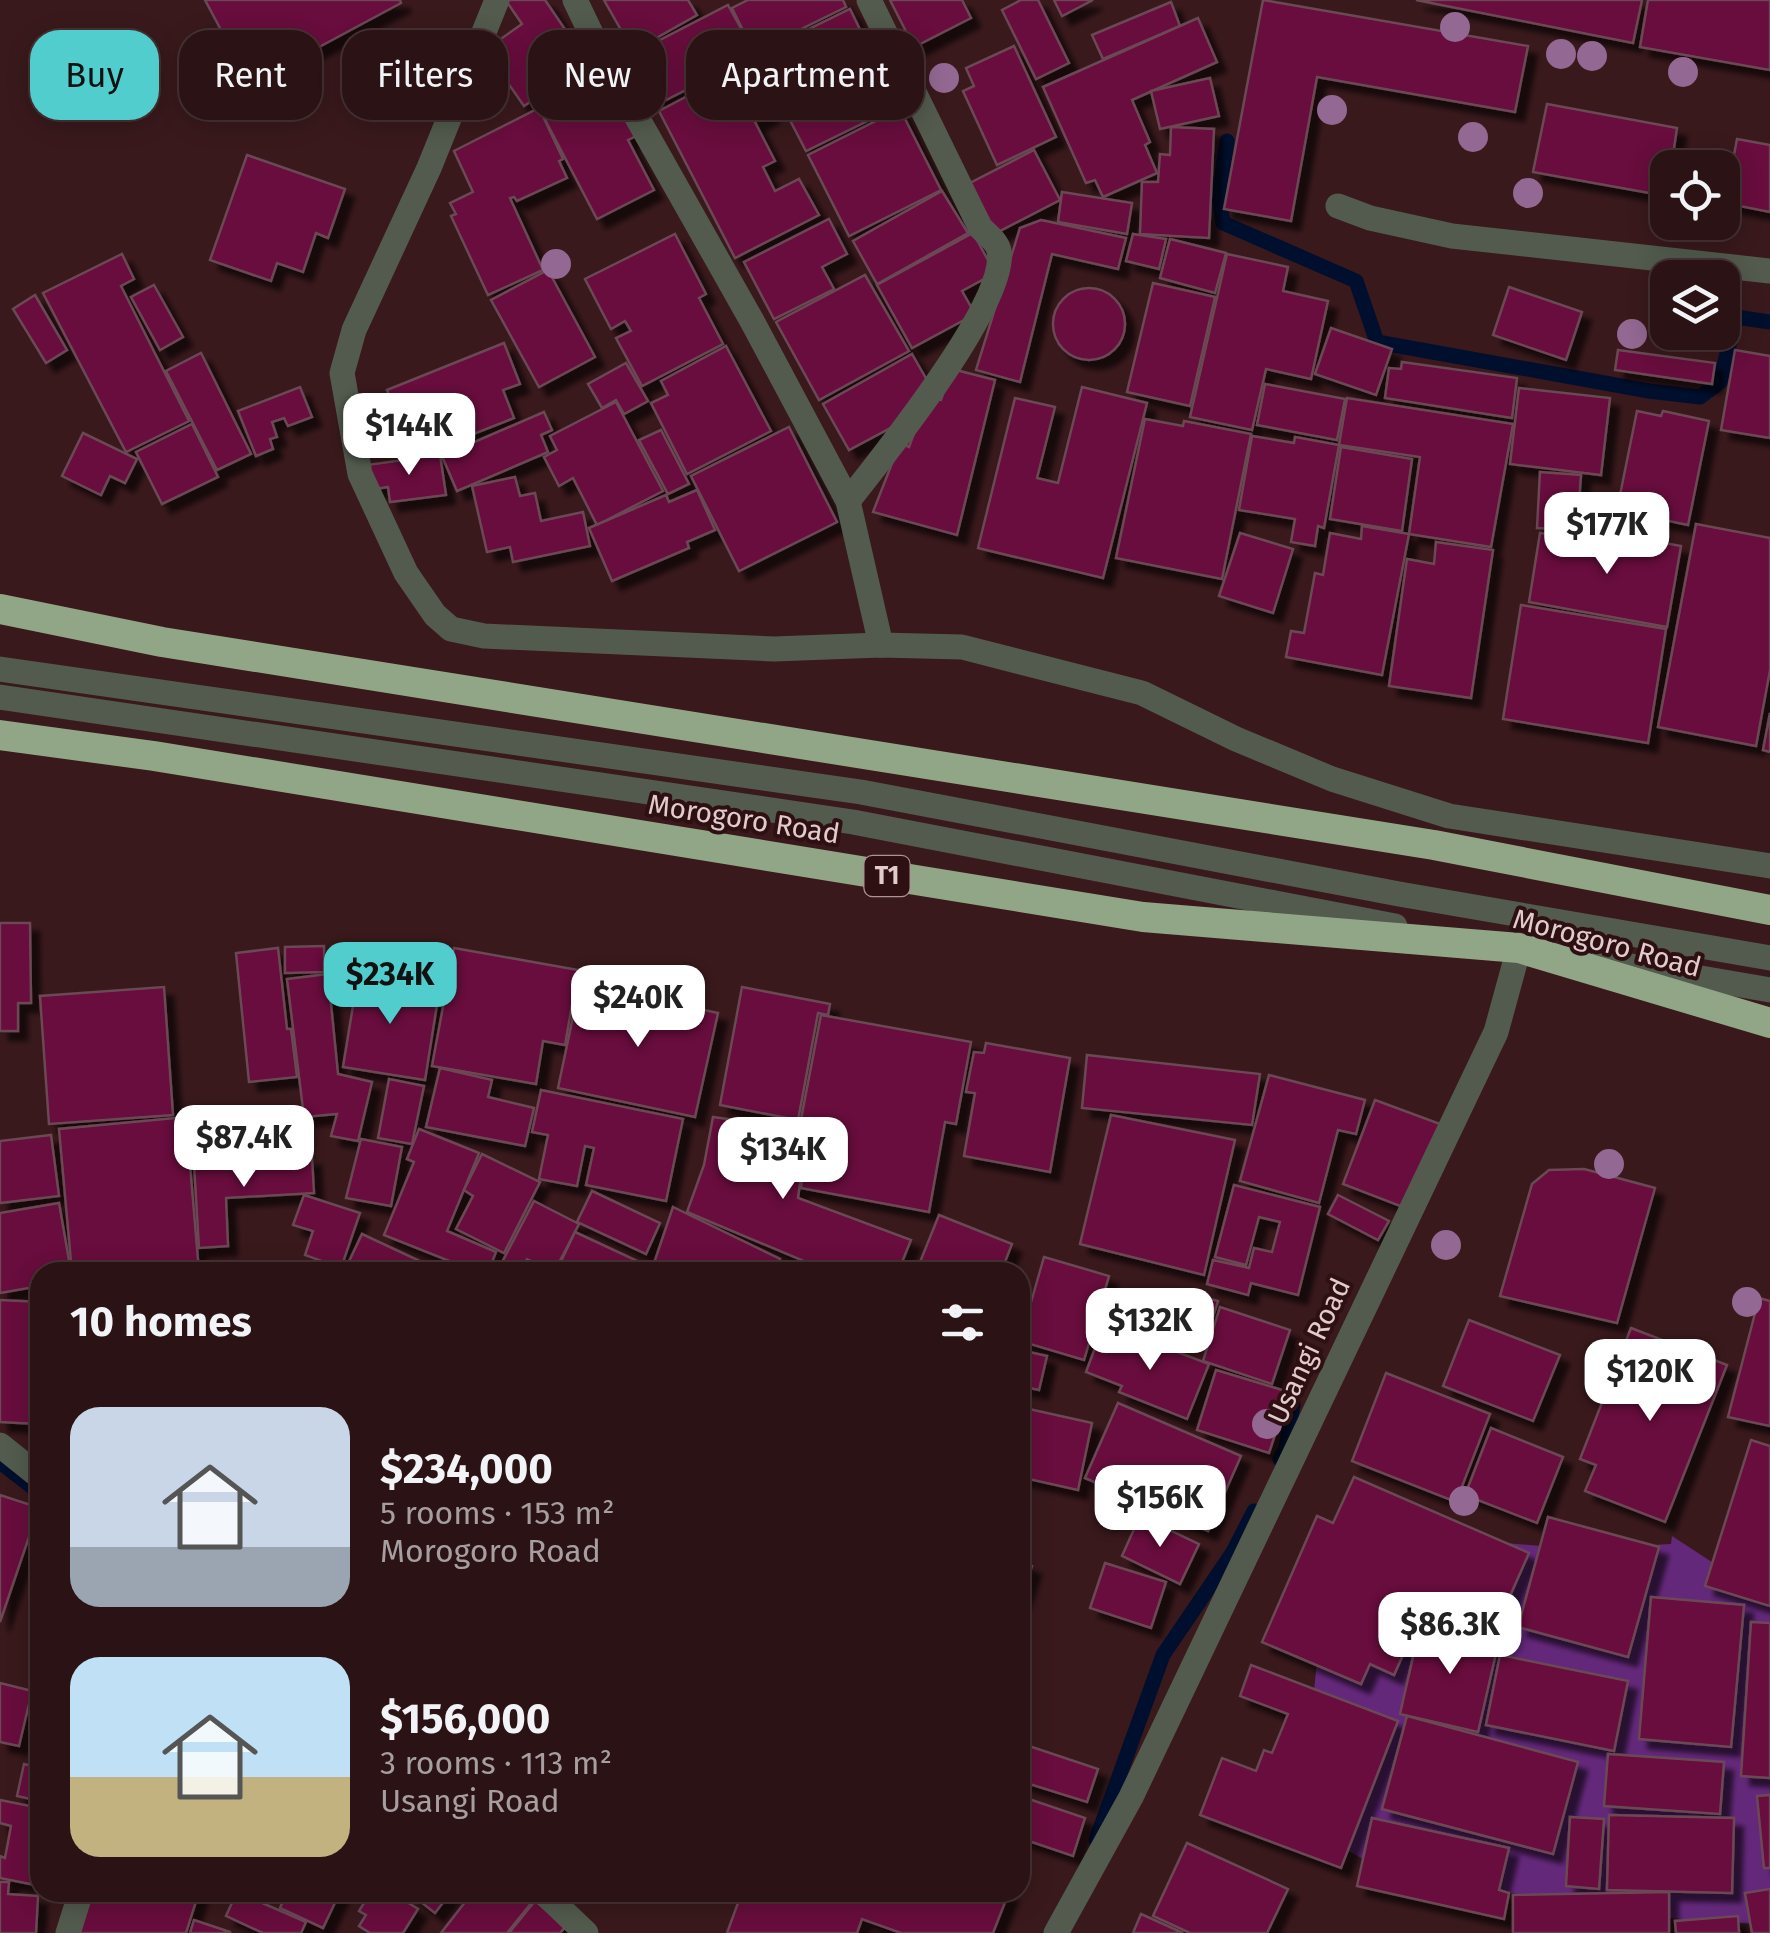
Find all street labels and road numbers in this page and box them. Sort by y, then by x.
street label: Morogoro Road [646,788,842,850]
road number: T1 [864,856,910,896]
street label: Morogoro Road [1509,902,1705,984]
street label: Usangi Road [1261,1273,1357,1429]

